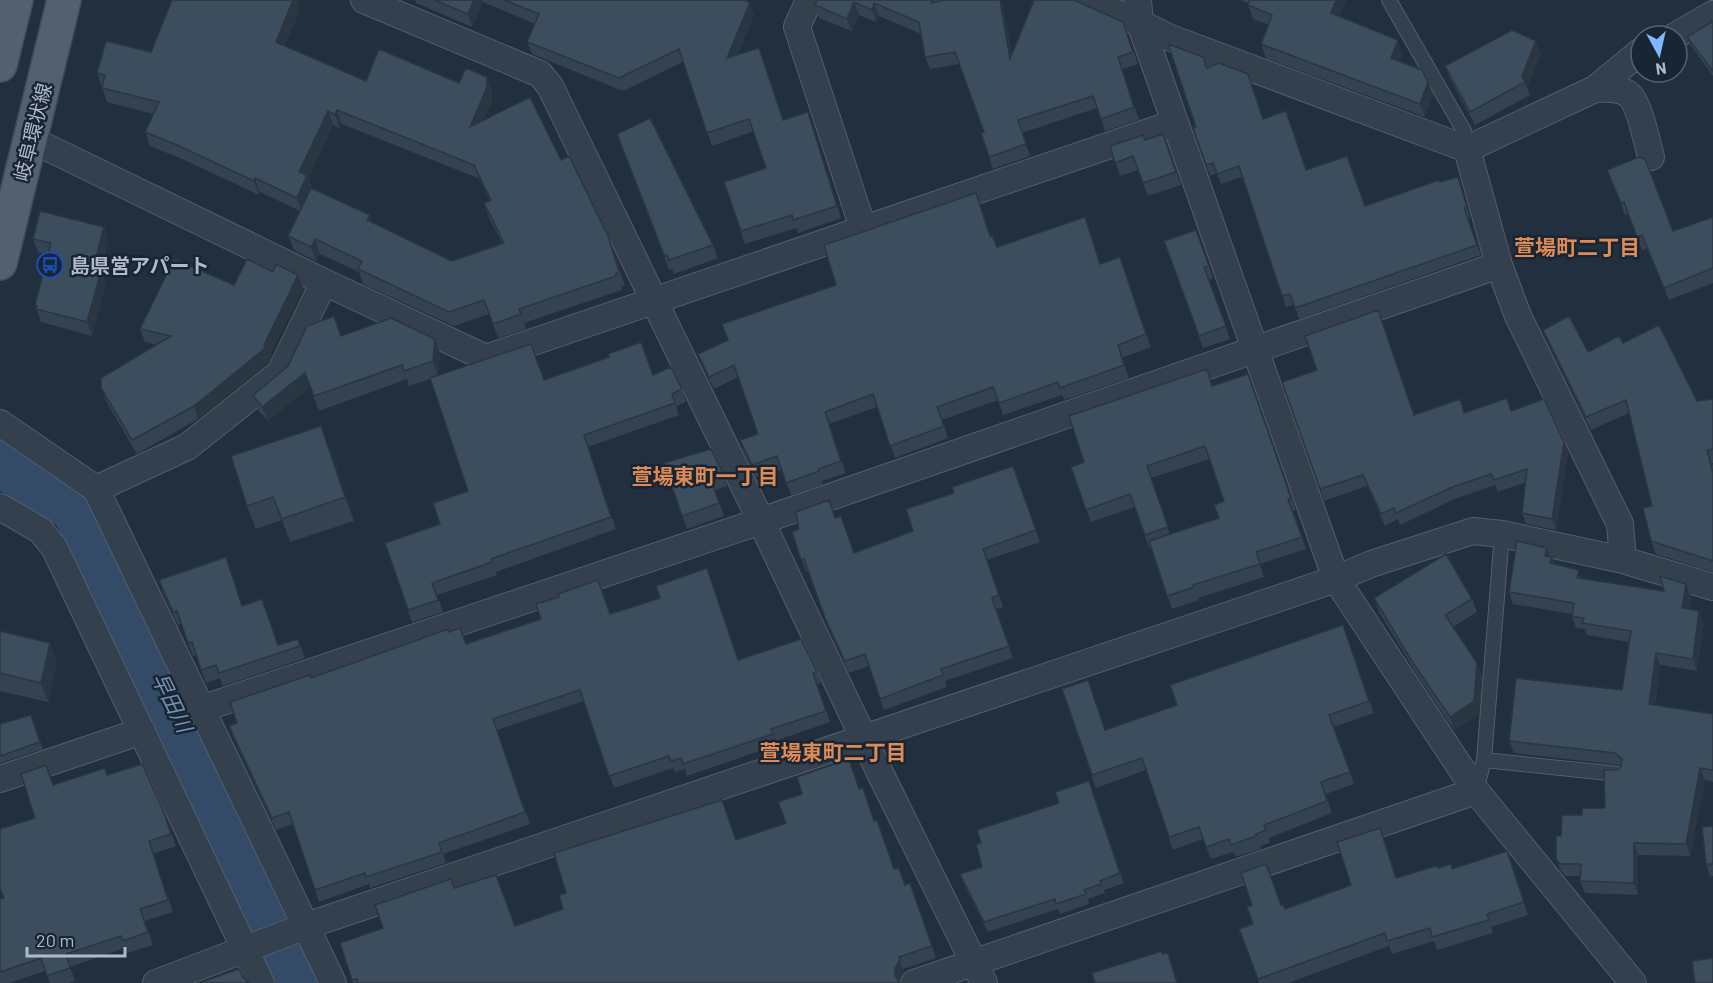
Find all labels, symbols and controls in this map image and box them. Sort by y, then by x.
north arrow [1629,24,1689,84]
text: N [1655,59,1668,79]
street label: 岐阜環状線 [8,81,56,183]
district label: 萱場町二丁目 [1514,234,1640,259]
bus stop icon: 島県営アパート [35,250,65,280]
place label: 島県営アパート [70,253,210,277]
district label: 萱場東町一丁目 [632,463,779,488]
water label: 早田川 [148,668,199,738]
district label: 萱場東町二丁目 [760,739,907,764]
scale bar [27,920,124,958]
text: 20 m [36,929,74,951]

